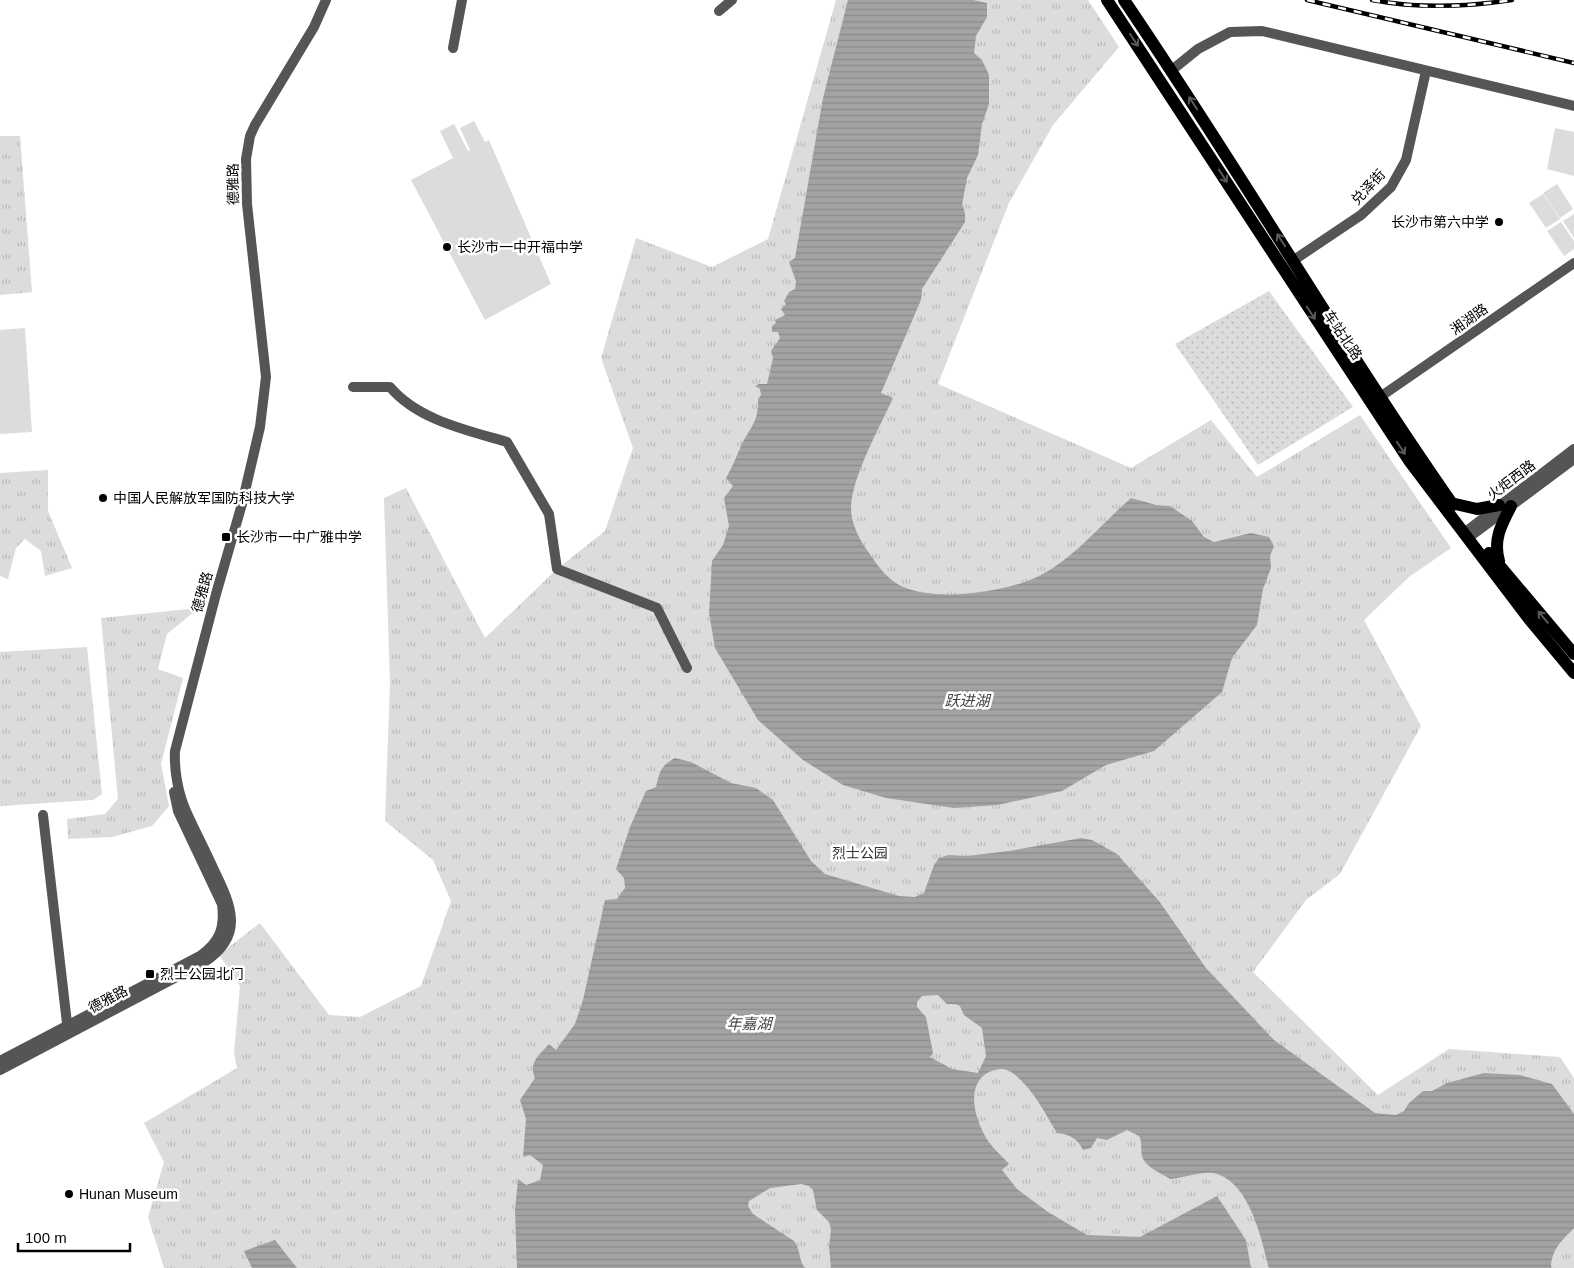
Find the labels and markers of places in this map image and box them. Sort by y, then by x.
place label: 长沙市第六中学 [1391,214,1489,230]
marker: 长沙市第六中学 [1493,216,1505,228]
place label: 长沙市一中开福中学 [457,239,583,255]
marker: 长沙市一中开福中学 [441,241,453,253]
place label: 中国人民解放军国防科技大学 [113,490,295,506]
marker: 中国人民解放军国防科技大学 [97,492,109,504]
place label: 长沙市一中广雅中学 [236,529,362,545]
marker: 长沙市一中广雅中学 [220,531,232,543]
place label: 烈士公园北门 [160,966,244,982]
marker: 烈士公园北门 [144,968,156,980]
place label: Hunan Museum [79,1186,178,1202]
marker: Hunan Museum [63,1188,75,1200]

